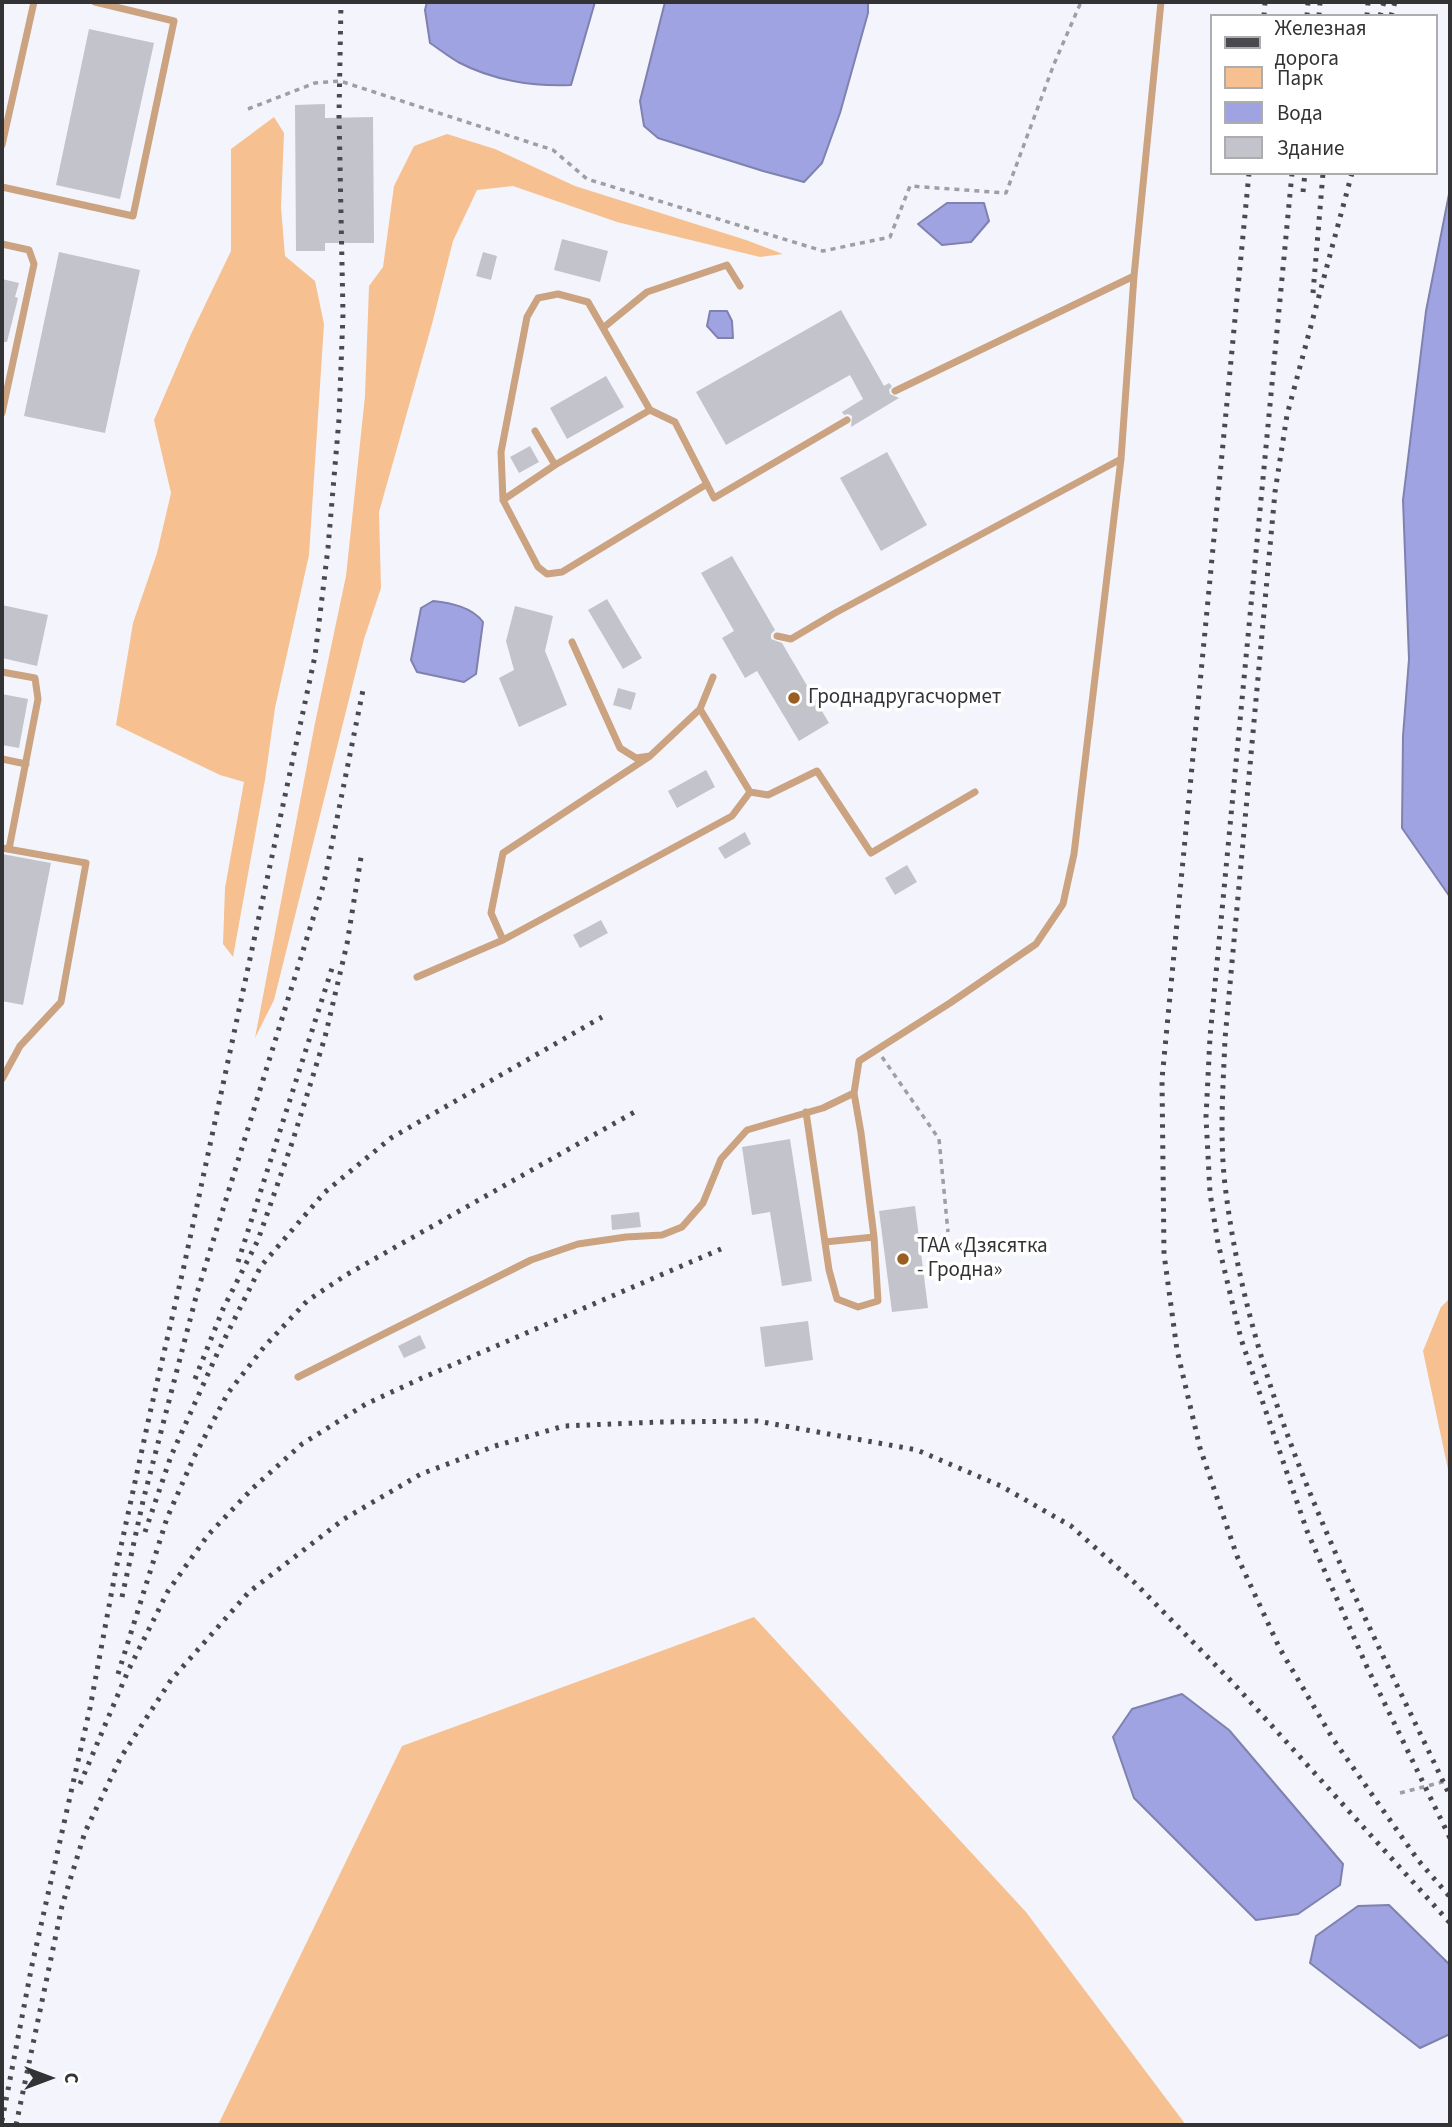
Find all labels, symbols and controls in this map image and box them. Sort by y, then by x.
text: Железная дорога [1275,13,1367,73]
legend [1210,14,1438,175]
text: Парк [1277,63,1323,93]
text: Вода [1277,98,1323,128]
text: Здание [1277,133,1345,163]
place label: Гроднадругасчормет [808,685,1001,711]
marker: Гроднадругасчормет [786,690,802,706]
place label: ТАА «Дзясятка - Гродна» [917,1234,1048,1284]
marker: ТАА «Дзясятка - Гродна» [895,1251,911,1267]
north arrow [14,2043,84,2113]
text: С [57,2072,84,2084]

